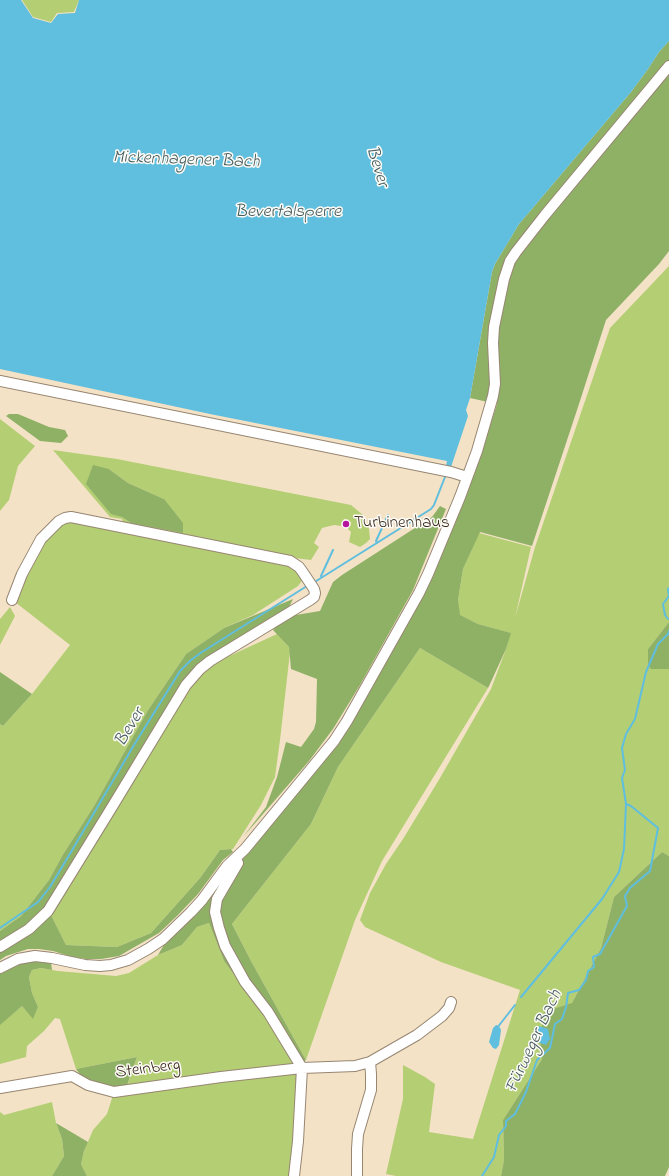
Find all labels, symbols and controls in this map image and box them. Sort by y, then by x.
water label: Bever [360,144,392,190]
water label: Mickenhagener Bach [112,148,260,174]
water label: Bevertalsperre [235,202,341,224]
place label: Turbinenhaus [354,514,450,534]
marker: Turbinenhaus [341,519,351,529]
water label: Bever [111,705,151,751]
water label: Fürweger Bach [502,987,568,1097]
street label: Steinberg [114,1056,182,1084]

